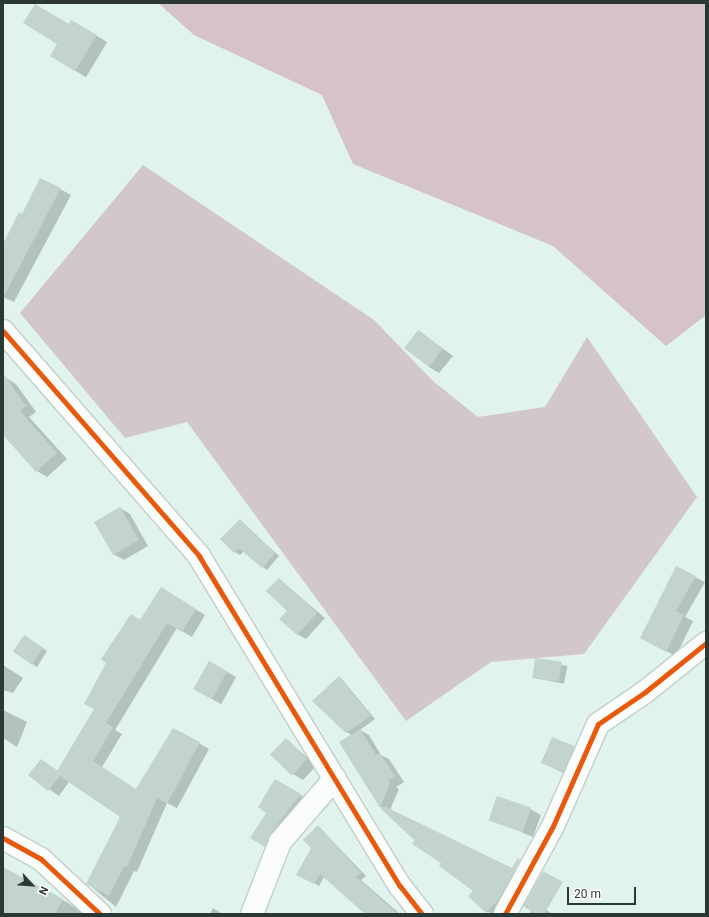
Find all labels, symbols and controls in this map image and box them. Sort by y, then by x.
north arrow [12,865,52,905]
scale bar [569,879,638,905]
text: N [36,884,51,897]
text: 20 m [574,887,601,901]

